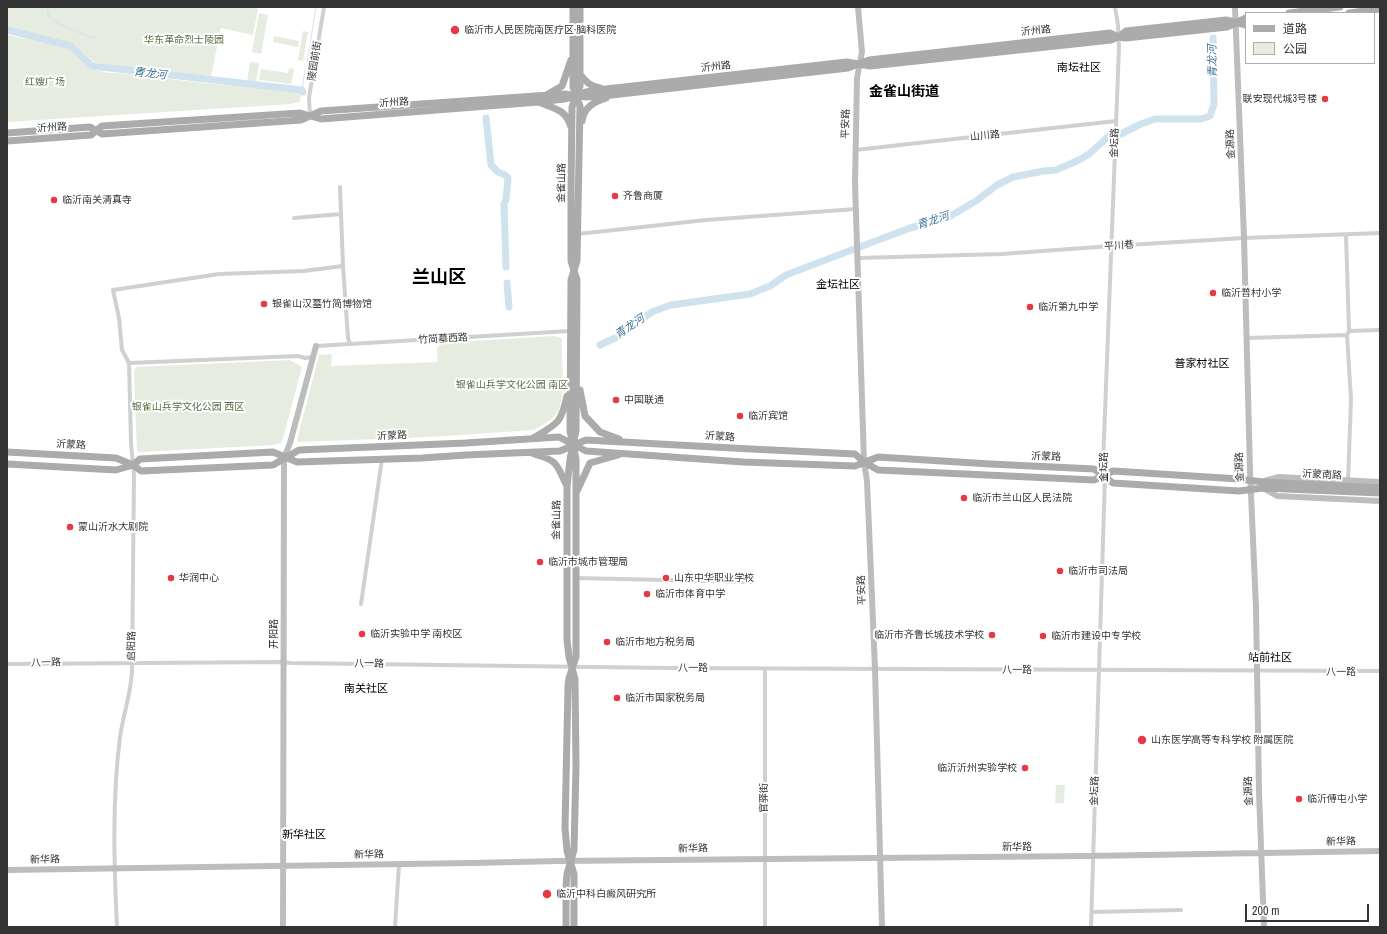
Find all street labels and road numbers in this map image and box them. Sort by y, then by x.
street label: 沂州路 [1020,23,1052,39]
street label: 陵园前街 [306,40,324,82]
street label: 沂州路 [700,59,732,75]
street label: 沂州路 [379,96,409,110]
street label: 平安路 [839,109,853,139]
street label: 沂州路 [37,121,67,135]
street label: 山川路 [969,128,1001,144]
street label: 金坛路 [1108,128,1122,158]
street label: 金源路 [1224,129,1238,159]
street label: 金雀山路 [556,163,568,203]
street label: 平川巷 [1104,239,1134,253]
street label: 竹简墓西路 [418,332,468,346]
street label: 沂蒙路 [377,429,407,443]
street label: 沂蒙路 [705,430,735,444]
street label: 沂蒙路 [56,438,86,452]
street label: 沂蒙路 [1031,450,1061,464]
street label: 金坛路 [1098,452,1110,482]
street label: 金源路 [1233,452,1247,482]
street label: 沂蒙南路 [1302,468,1342,482]
street label: 金雀山路 [551,500,563,540]
street label: 平安路 [855,575,869,605]
street label: 开阳路 [268,619,280,649]
street label: 启阳路 [126,631,138,661]
street label: 八一路 [31,657,61,669]
street label: 八一路 [354,658,384,670]
street label: 八一路 [678,662,708,674]
street label: 八一路 [1002,664,1032,676]
street label: 八一路 [1326,666,1356,678]
street label: 金坛路 [1088,776,1102,806]
street label: 金源路 [1242,776,1256,806]
street label: 官驿街 [758,783,770,813]
street label: 新华路 [1326,836,1356,848]
street label: 新华路 [1002,841,1032,853]
street label: 新华路 [678,843,708,855]
street label: 新华路 [354,849,384,861]
street label: 新华路 [30,854,60,866]

